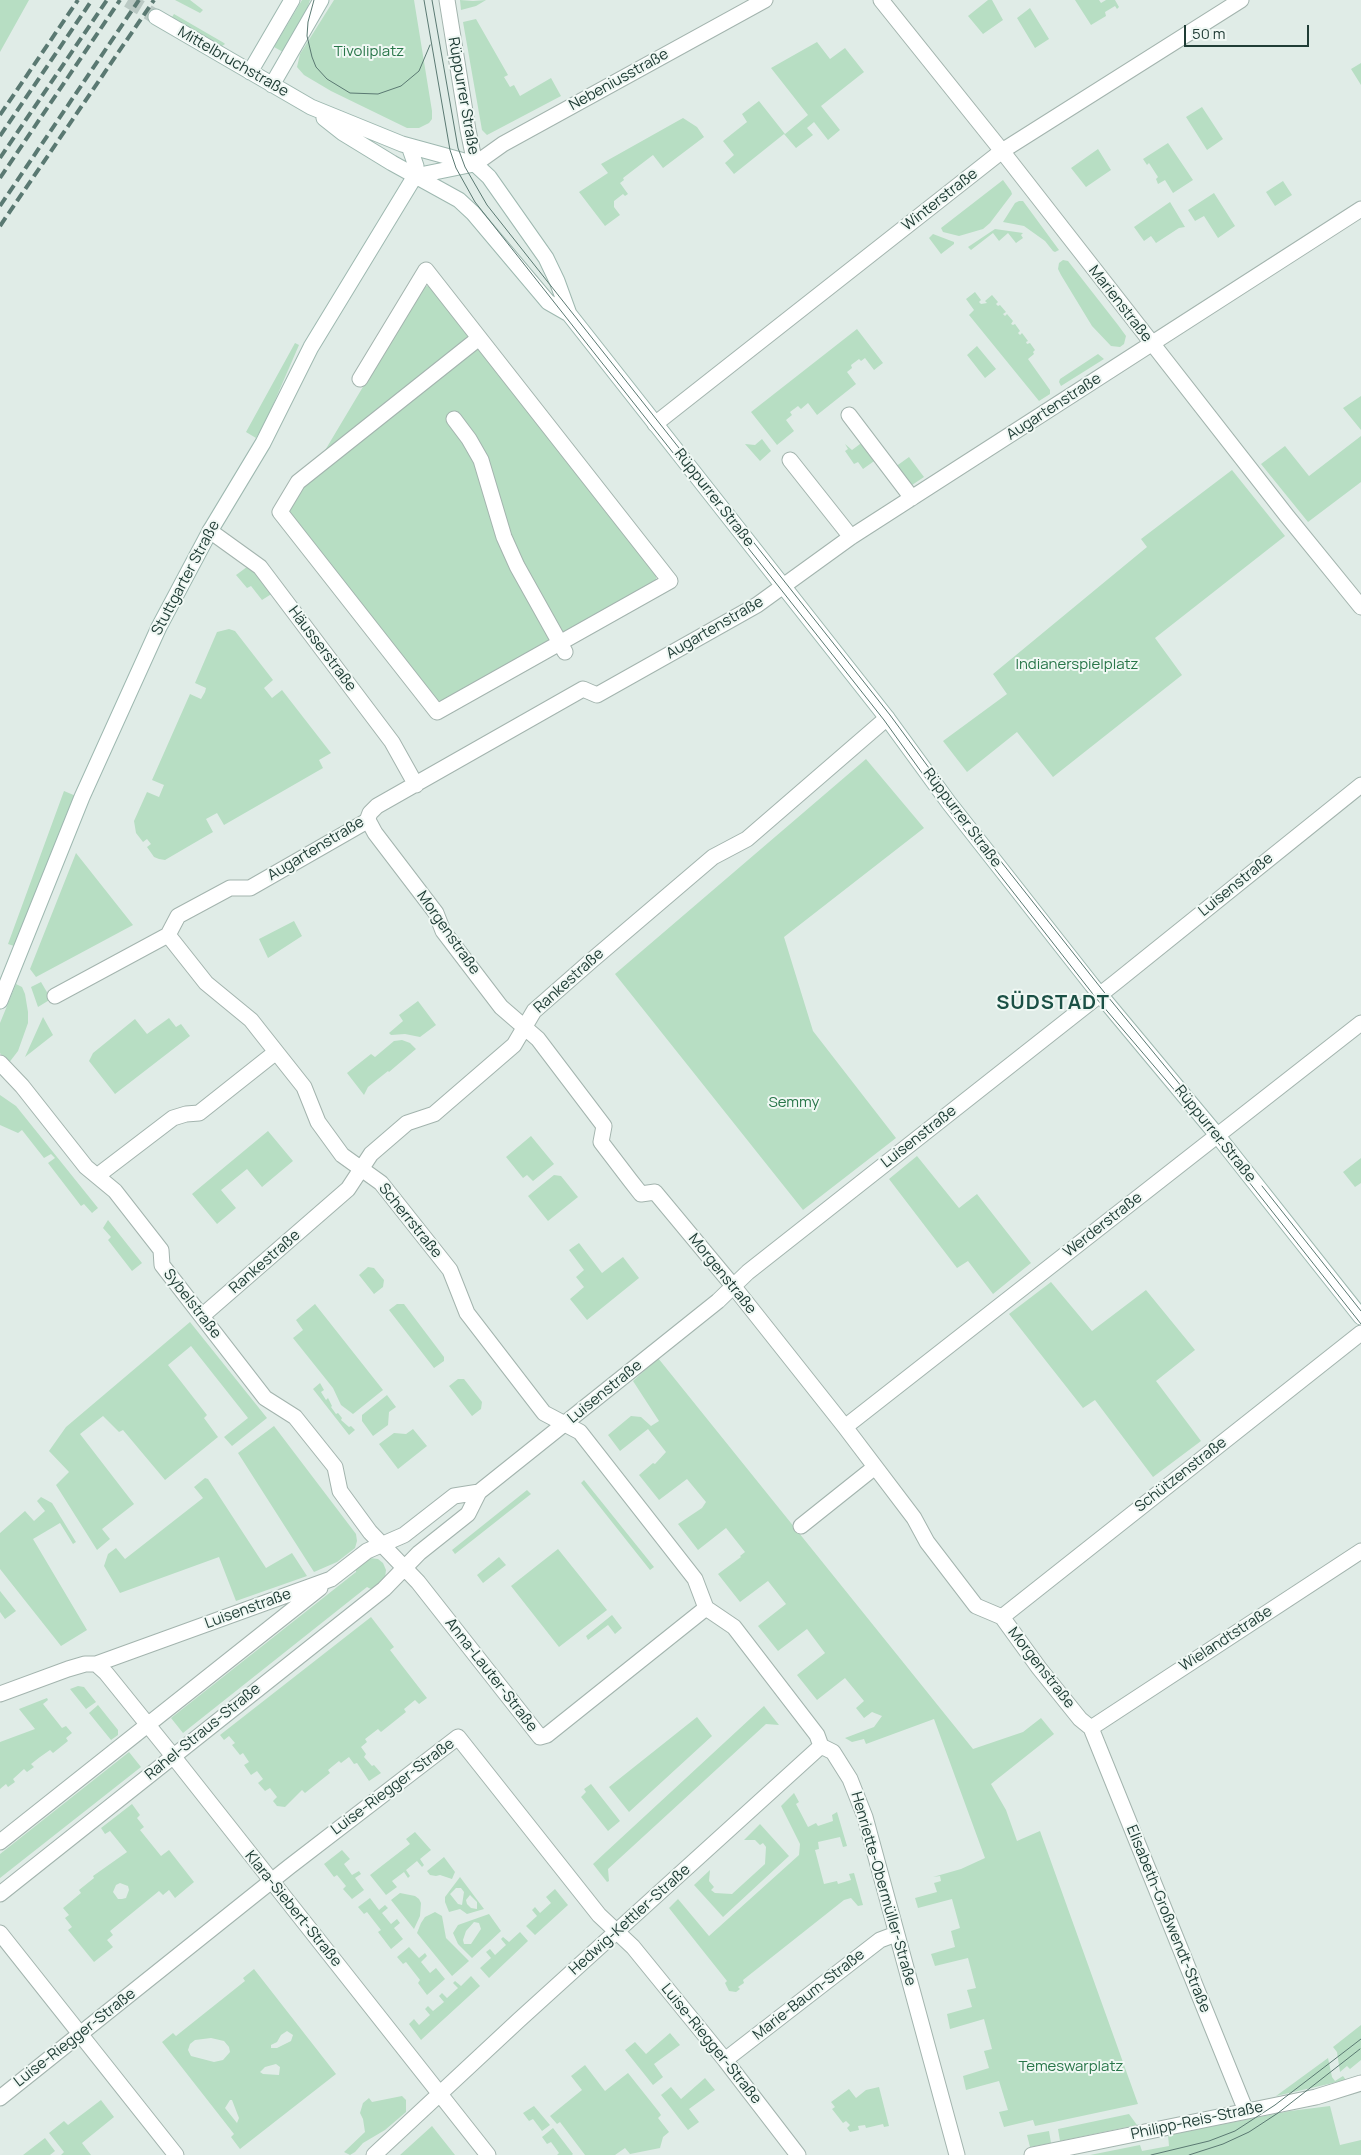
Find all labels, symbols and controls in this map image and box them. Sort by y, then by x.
scale bar [1186,15,1311,47]
street label: Mittelbruchstraße [174,23,292,101]
text: 50 m [1192,23,1226,44]
street label: Rüppurrer Straße [444,36,482,156]
park label: Tivoliplatz [334,43,404,61]
street label: Nebeniusstraße [566,45,672,115]
street label: Winterstraße [899,165,981,235]
street label: Marienstraße [1084,262,1156,346]
street label: Augartenstraße [1003,370,1105,444]
street label: Rüppurrer Straße [670,445,758,551]
street label: Stuttgarter Straße [148,518,224,638]
street label: Augartenstraße [663,593,767,663]
street label: Häusserstraße [284,603,360,695]
park label: Indianerspielplatz [1015,656,1139,674]
street label: Rüppurrer Straße [919,765,1005,871]
street label: Augartenstraße [265,813,367,885]
street label: Luisenstraße [1195,850,1277,920]
street label: Morgenstraße [413,888,483,978]
street label: Rankestraße [530,945,608,1017]
district label: SÜDSTADT [995,991,1111,1015]
street label: Rüppurrer Straße [1170,1082,1260,1186]
park label: Semmy [769,1094,819,1112]
street label: Luisenstraße [878,1102,960,1172]
street label: Scherrstraße [374,1180,446,1262]
street label: Werderstraße [1060,1189,1146,1261]
street label: Rankestraße [226,1226,304,1298]
street label: Morgenstraße [684,1230,760,1318]
street label: Sybelstraße [159,1266,225,1342]
street label: Luisenstraße [564,1357,646,1427]
street label: Schützenstraße [1132,1434,1230,1516]
street label: Luisenstraße [202,1585,294,1633]
street label: Wielandtstraße [1176,1602,1276,1676]
street label: Anna-Lauter-Straße [441,1615,541,1735]
street label: Morgenstraße [1004,1624,1078,1712]
street label: Rahel-Straus-Straße [142,1680,264,1784]
street label: Luise-Riegger-Straße [328,1735,458,1839]
street label: Henriette-Obermüller-Straße [847,1790,919,1988]
street label: Elisabeth-Großwendt-Straße [1122,1823,1214,2015]
street label: Klara-Siebert-Straße [241,1847,345,1971]
street label: Hedwig-Kettler-Straße [566,1861,694,1979]
street label: Marie-Baum-Straße [750,1946,868,2044]
street label: Luise-Riegger-Straße [657,1980,765,2108]
street label: Luise-Riegger-Straße [11,1985,139,2091]
park label: Temeswarplatz [1019,2058,1123,2076]
street label: Philipp-Reis-Straße [1129,2098,1265,2144]

